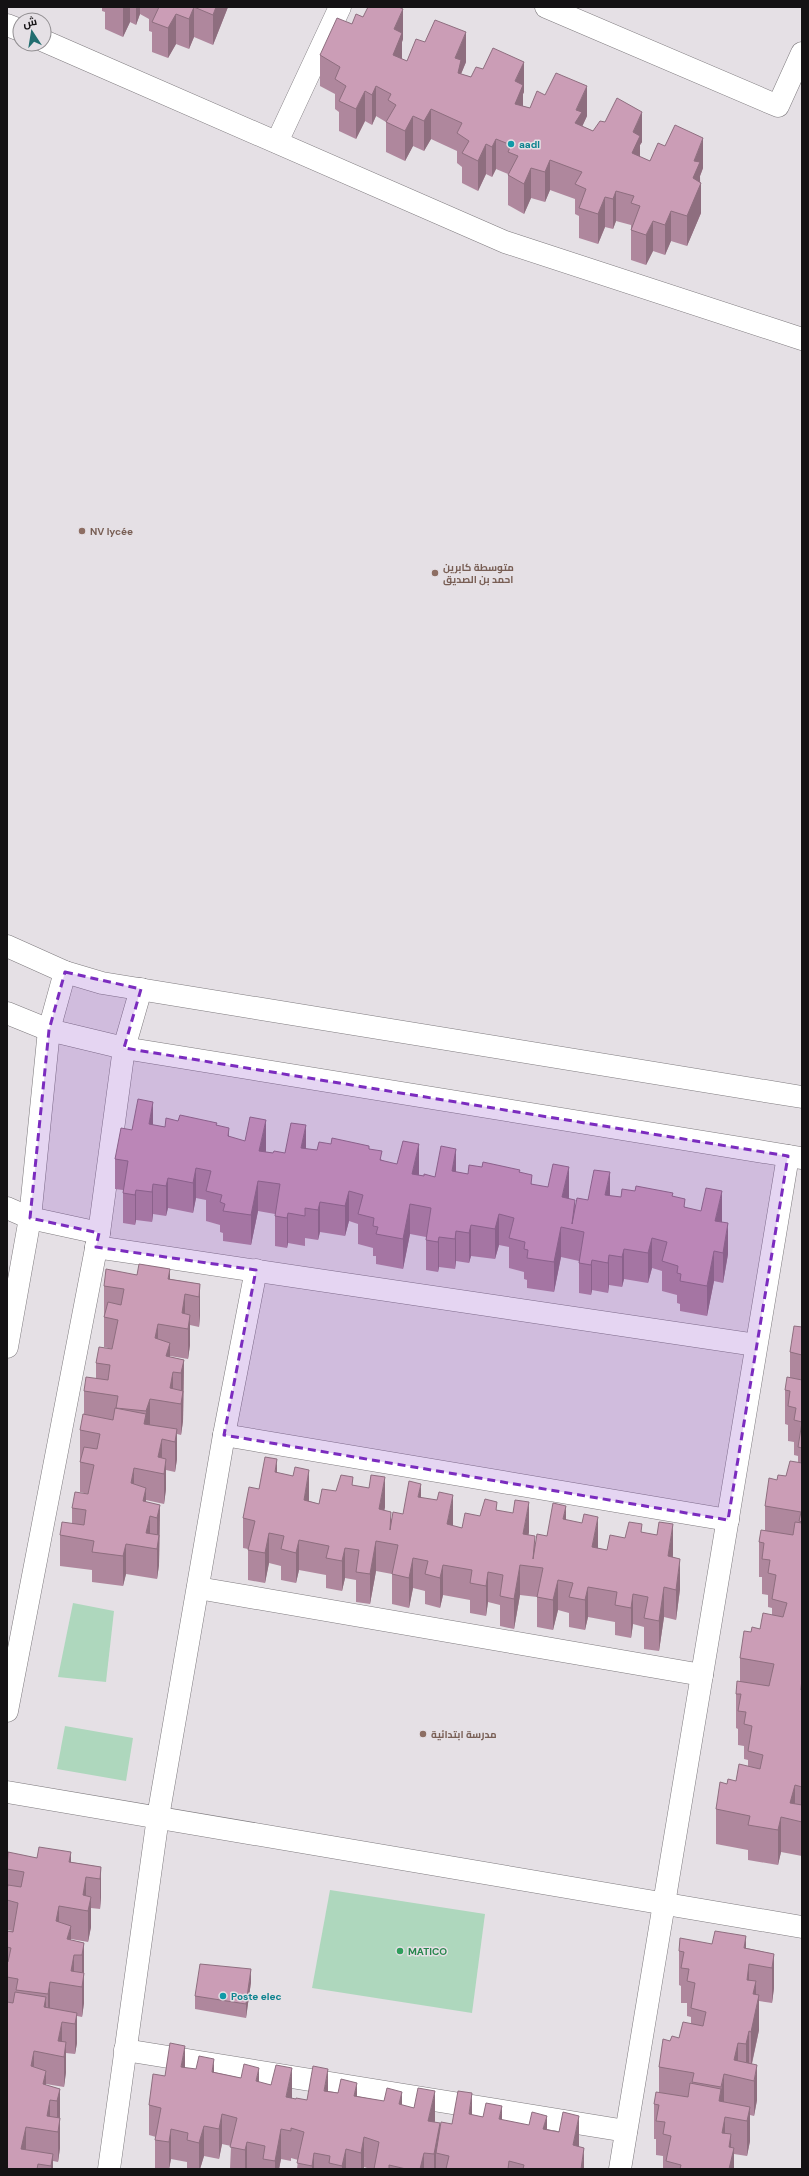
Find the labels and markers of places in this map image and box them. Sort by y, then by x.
place label: aadl [519,138,540,151]
marker: aadl [506,139,516,149]
place label: NV lycée [90,525,133,538]
marker: NV lycée [77,526,87,536]
place label: متوسطة كابرين احمد بن الصديق [443,561,514,586]
marker: متوسطة كابرين احمد بن الصديق [430,568,440,578]
place label: مدرسة ابتدائية [431,1728,497,1741]
marker: مدرسة ابتدائية [418,1729,428,1739]
place label: MATICO [408,1945,447,1958]
marker: MATICO [395,1946,405,1956]
place label: Poste elec [231,1990,282,2003]
marker: Poste elec [218,1991,228,2001]

